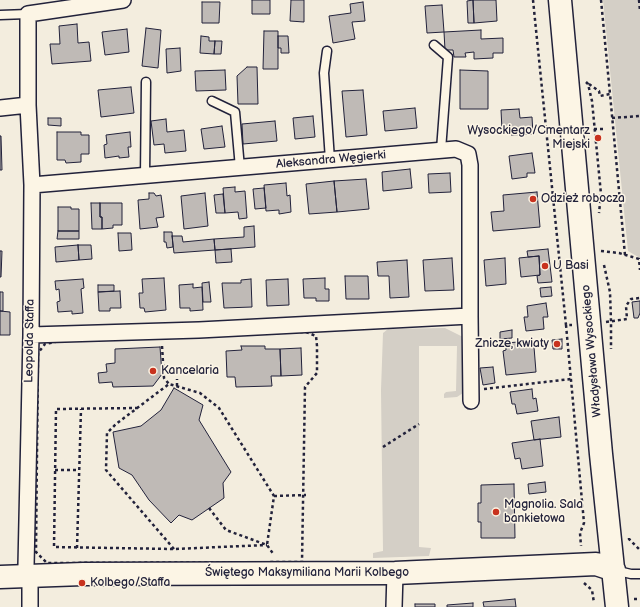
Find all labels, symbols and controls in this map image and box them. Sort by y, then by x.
place label: Wysockiego/Cmentarz Miejski [467,124,590,152]
marker: Wysockiego/Cmentarz Miejski [593,133,603,143]
street label: Aleksandra Węgierki [275,148,387,172]
place label: Odzież robocza [541,192,625,206]
marker: Odzież robocza [528,194,538,204]
place label: U Basi [553,259,589,273]
marker: U Basi [540,261,550,271]
street label: Władysława Wysockiego [579,284,605,418]
street label: Leopolda Staffa [22,299,38,383]
place label: Znicze, kwiaty [475,337,549,351]
marker: Znicze, kwiaty [552,339,562,349]
place label: Kancelaria [161,364,219,378]
marker: Kancelaria [148,366,158,376]
place label: Magnolia. Sala bankietowa [504,498,583,526]
marker: Magnolia. Sala bankietowa [491,507,501,517]
street label: Świętego Maksymiliana Marii Kolbego [205,566,409,580]
place label: Kolbego/Staffa [90,576,170,590]
marker: Kolbego/Staffa [77,578,87,588]

